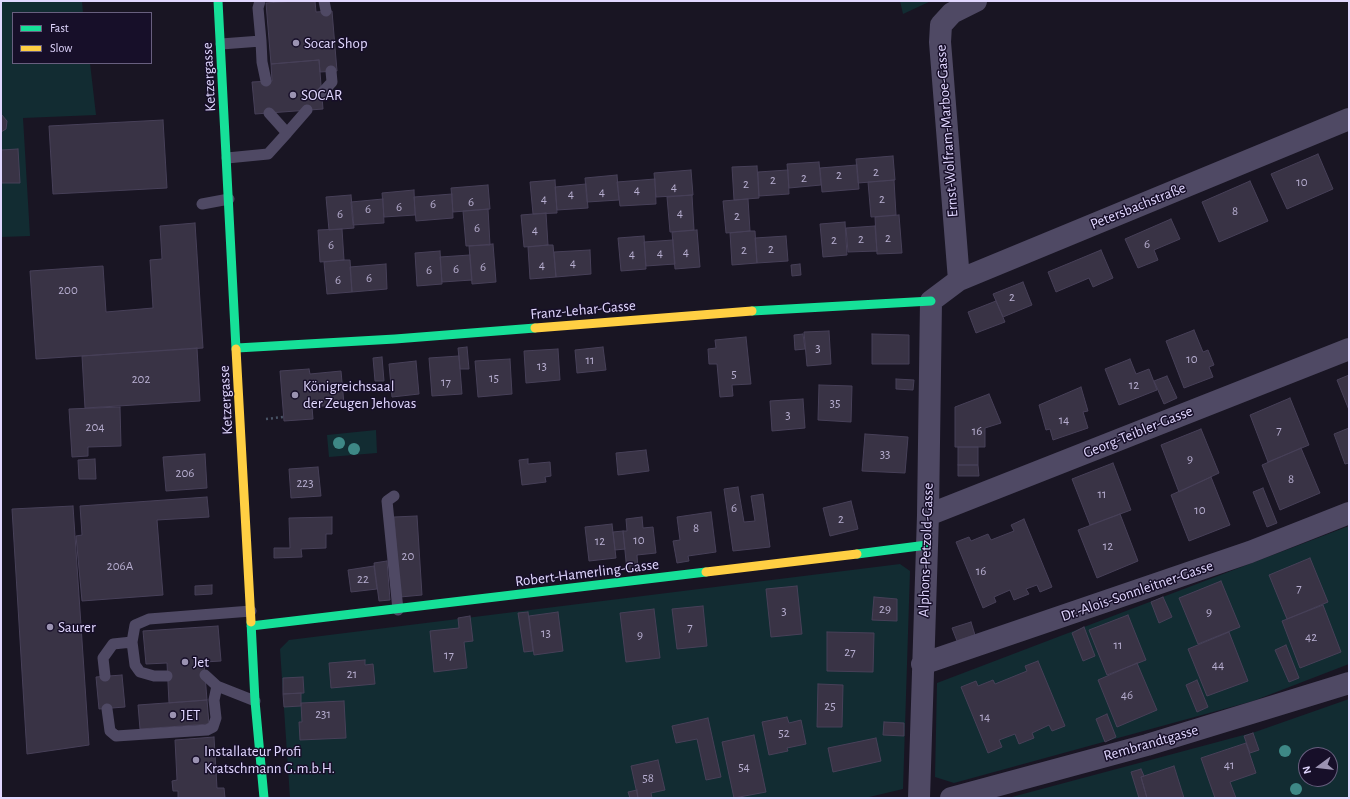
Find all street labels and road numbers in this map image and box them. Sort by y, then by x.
street label: Ketzergasse [198,42,220,112]
street label: Ernst-Wolfram-Marboe-Gasse [932,44,962,218]
street label: Petersbachstraße [1088,179,1188,233]
street label: Franz-Lehar-Gasse [530,296,636,324]
street label: Ketzergasse [215,365,237,435]
street label: Georg-Teibler-Gasse [1081,402,1195,462]
street label: Alphons-Petzold-Gasse [915,482,937,618]
street label: Robert-Hamerling-Gasse [514,555,660,591]
street label: Dr.-Alois-Sonnleitner-Gasse [1059,556,1215,626]
street label: Rembrandtgasse [1102,721,1200,765]

